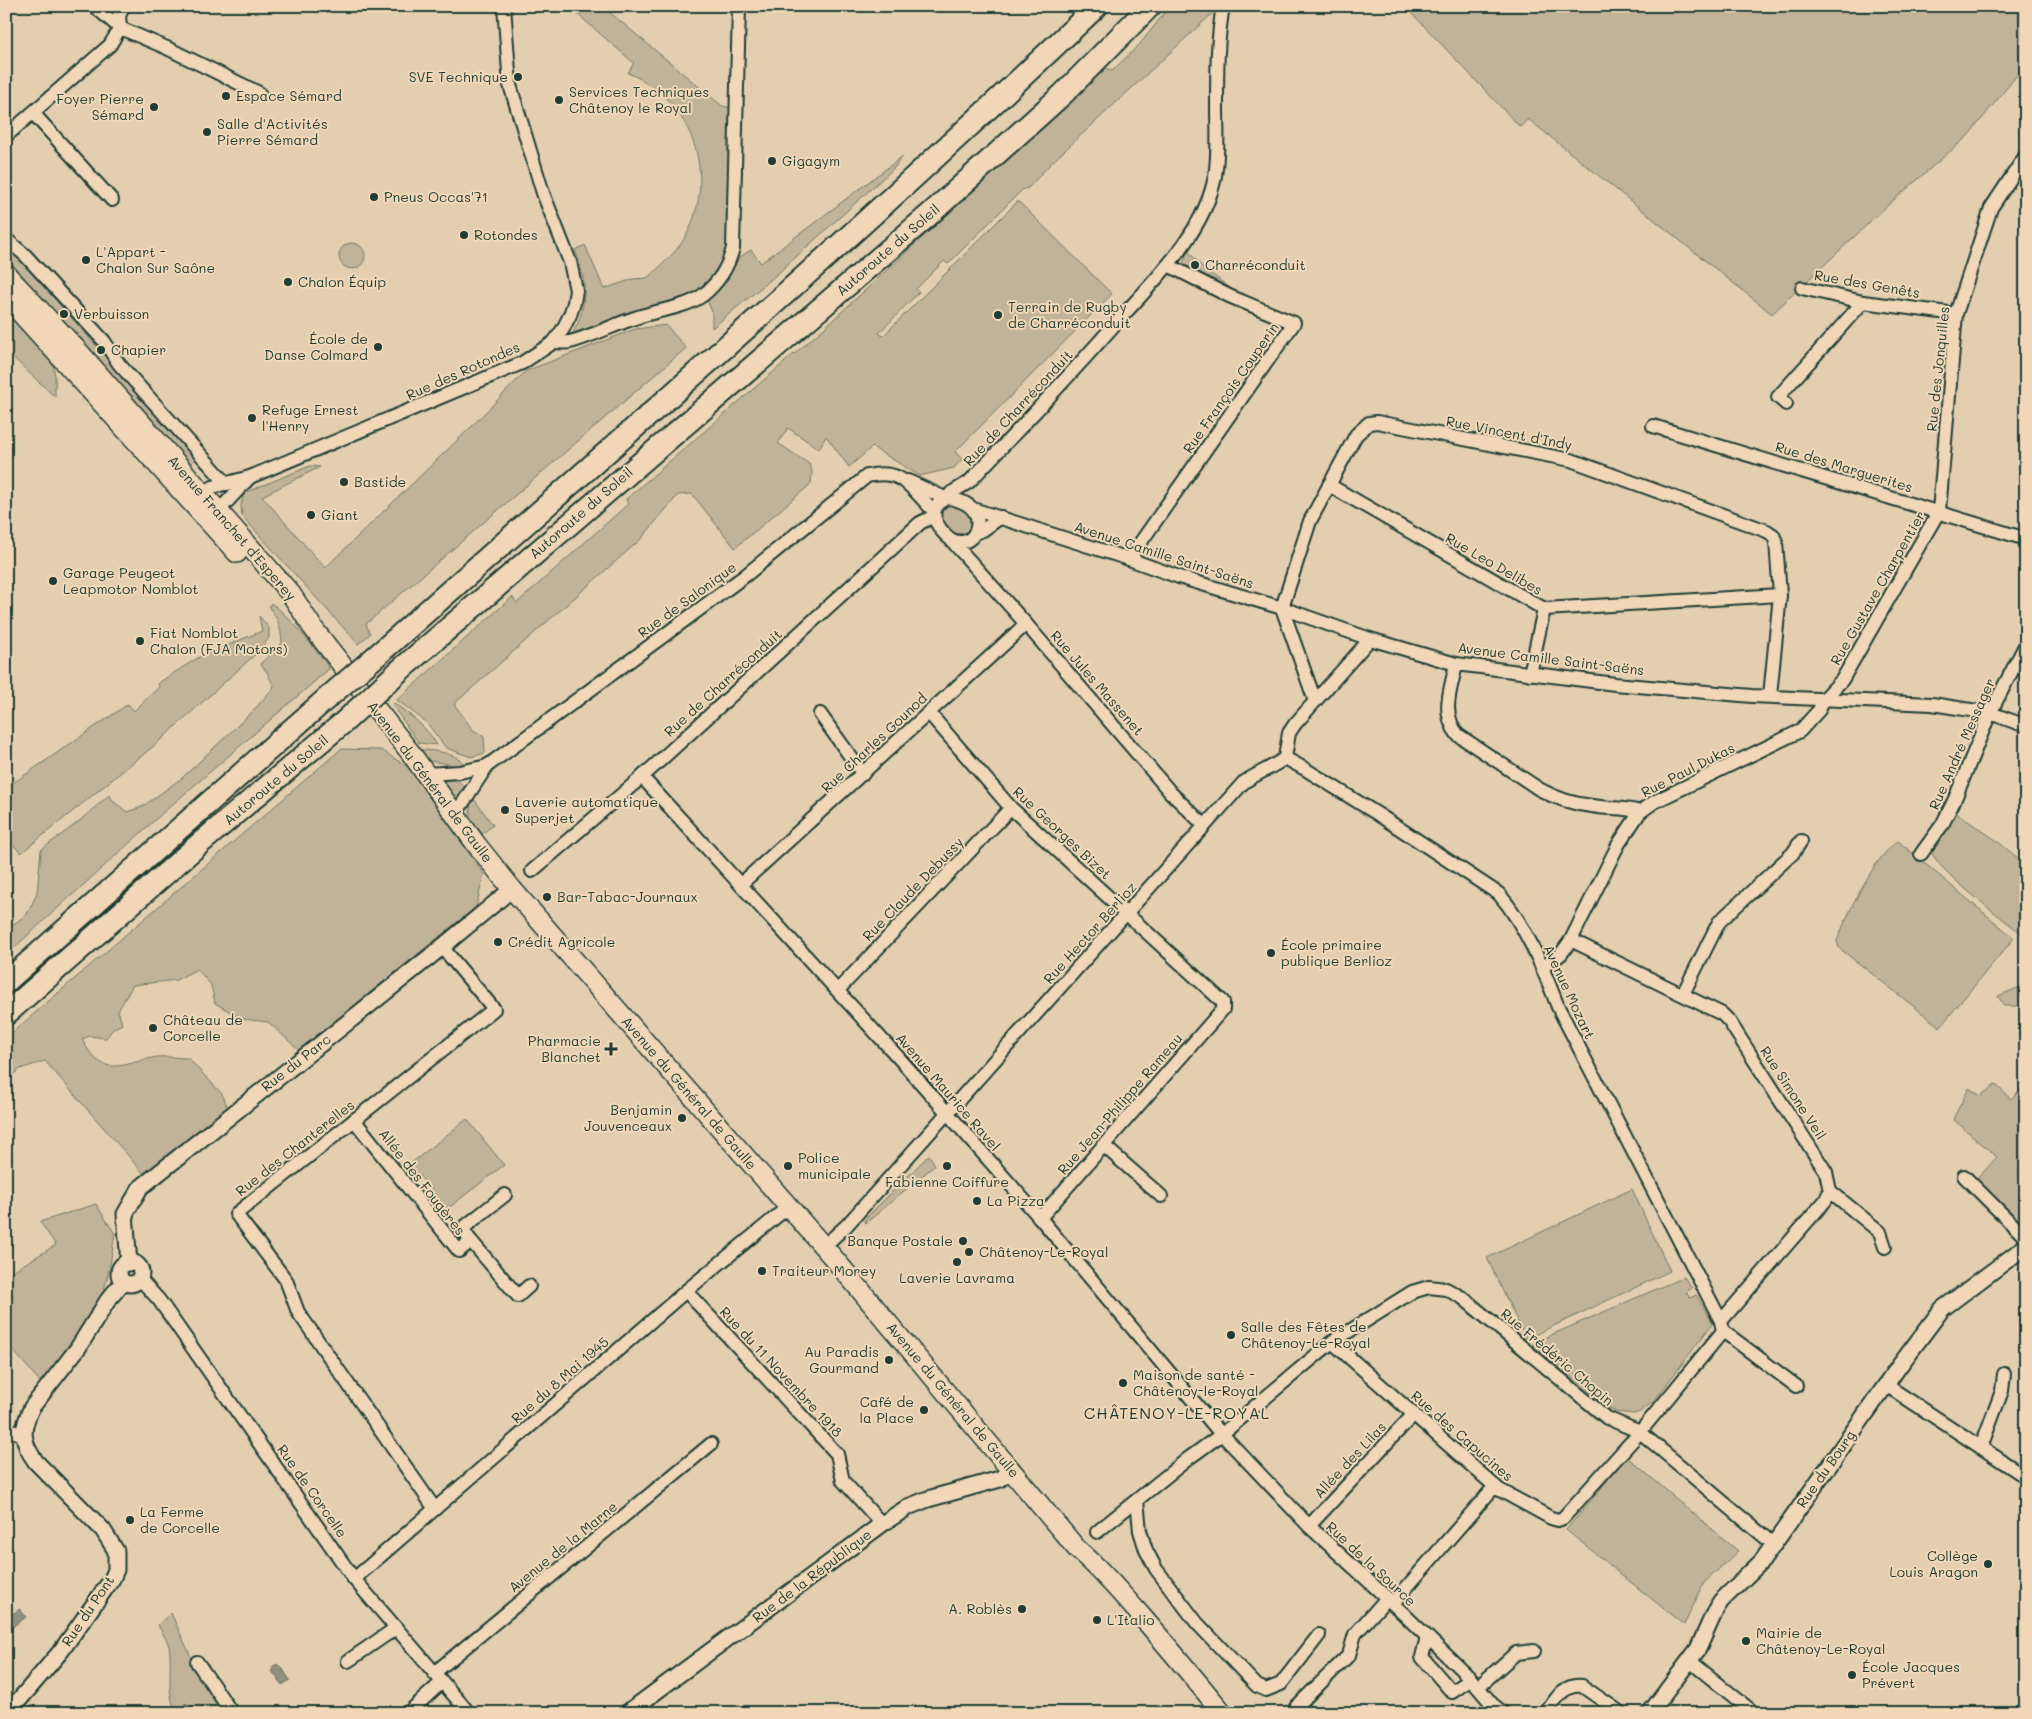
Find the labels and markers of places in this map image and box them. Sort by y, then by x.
place label: SVE Technique [409,67,508,86]
marker: SVE Technique [512,71,524,83]
place label: Services Techniques Châtenoy le Royal [569,82,709,117]
place label: Espace Sémard [236,86,342,105]
place label: Foyer Pierre Sémard [56,89,144,124]
marker: Espace Sémard [220,90,232,102]
marker: Services Techniques Châtenoy le Royal [553,94,565,106]
marker: Foyer Pierre Sémard [148,101,160,113]
place label: Salle d'Activités Pierre Sémard [217,114,328,149]
marker: Salle d'Activités Pierre Sémard [201,126,213,138]
place label: Gigagym [782,151,840,170]
marker: Gigagym [766,155,778,167]
place label: Pneus Occas'71 [384,187,488,206]
marker: Pneus Occas'71 [368,191,380,203]
place label: Rotondes [474,225,538,244]
marker: Rotondes [458,229,470,241]
place label: L'Appart - Chalon Sur Saône [96,242,215,277]
marker: L'Appart - Chalon Sur Saône [80,254,92,266]
place label: Charréconduit [1205,255,1306,274]
marker: Charréconduit [1189,259,1201,271]
place label: Chalon Équip [298,272,386,291]
marker: Chalon Équip [282,276,294,288]
place label: Terrain de Rugby de Charréconduit [1008,297,1131,332]
place label: Verbuisson [74,304,149,323]
marker: Verbuisson [58,308,70,320]
marker: Terrain de Rugby de Charréconduit [992,309,1004,321]
place label: École de Danse Colmard [264,329,368,364]
place label: Chapier [111,340,166,359]
marker: École de Danse Colmard [372,341,384,353]
marker: Chapier [95,344,107,356]
place label: Refuge Ernest l'Henry [262,400,358,435]
marker: Refuge Ernest l'Henry [246,412,258,424]
place label: Bastide [354,472,406,491]
marker: Bastide [338,476,350,488]
place label: Giant [321,505,358,524]
marker: Giant [305,509,317,521]
place label: Garage Peugeot Leapmotor Nomblot [63,563,199,598]
marker: Garage Peugeot Leapmotor Nomblot [47,575,59,587]
place label: Fiat Nomblot Chalon (FJA Motors) [150,623,288,658]
marker: Fiat Nomblot Chalon (FJA Motors) [134,635,146,647]
place label: Laverie automatique Superjet [515,792,658,827]
marker: Laverie automatique Superjet [499,804,511,816]
place label: Bar-Tabac-Journaux [557,887,698,906]
marker: Bar-Tabac-Journaux [541,891,553,903]
place label: Crédit Agricole [508,932,615,951]
place label: École primaire publique Berlioz [1281,935,1392,970]
marker: Crédit Agricole [492,936,504,948]
marker: École primaire publique Berlioz [1265,947,1277,959]
place label: Château de Corcelle [163,1010,243,1045]
marker: Château de Corcelle [147,1022,159,1034]
place label: Pharmacie Blanchet [528,1031,601,1066]
marker: Pharmacie Blanchet [605,1043,617,1055]
place label: Benjamin Jouvenceaux [584,1100,672,1135]
marker: Benjamin Jouvenceaux [676,1112,688,1124]
place label: Police municipale [798,1148,871,1183]
marker: Police municipale [782,1160,794,1172]
marker: Fabienne Coiffure [941,1160,953,1172]
place label: Fabienne Coiffure [885,1172,1009,1191]
place label: La Pizza [987,1191,1045,1210]
marker: La Pizza [971,1195,983,1207]
place label: Banque Postale [847,1231,953,1250]
marker: Banque Postale [957,1235,969,1247]
place label: Châtenoy-Le-Royal [979,1242,1108,1261]
marker: Châtenoy-Le-Royal [963,1246,975,1258]
marker: Laverie Lavrama [951,1256,963,1268]
place label: Traiteur Morey [772,1261,876,1280]
marker: Traiteur Morey [756,1265,768,1277]
place label: Laverie Lavrama [899,1268,1015,1287]
place label: Salle des Fêtes de Châtenoy-Le-Royal [1241,1317,1370,1352]
marker: Salle des Fêtes de Châtenoy-Le-Royal [1225,1329,1237,1341]
place label: Au Paradis Gourmand [804,1342,879,1377]
marker: Au Paradis Gourmand [883,1354,895,1366]
place label: Maison de santé - Châtenoy-le-Royal [1133,1365,1259,1400]
marker: Maison de santé - Châtenoy-le-Royal [1117,1377,1129,1389]
place label: Café de la Place [860,1392,914,1427]
marker: Café de la Place [918,1404,930,1416]
place label: La Ferme de Corcelle [140,1502,220,1537]
marker: La Ferme de Corcelle [124,1514,136,1526]
place label: Collège Louis Aragon [1889,1546,1978,1581]
marker: Collège Louis Aragon [1982,1558,1994,1570]
place label: A. Roblès [948,1599,1012,1618]
marker: A. Roblès [1016,1603,1028,1615]
place label: L'Italio [1107,1610,1155,1629]
marker: L'Italio [1091,1614,1103,1626]
place label: Mairie de Châtenoy-Le-Royal [1756,1623,1885,1658]
marker: Mairie de Châtenoy-Le-Royal [1740,1635,1752,1647]
place label: École Jacques Prévert [1862,1657,1960,1692]
marker: École Jacques Prévert [1846,1669,1858,1681]

